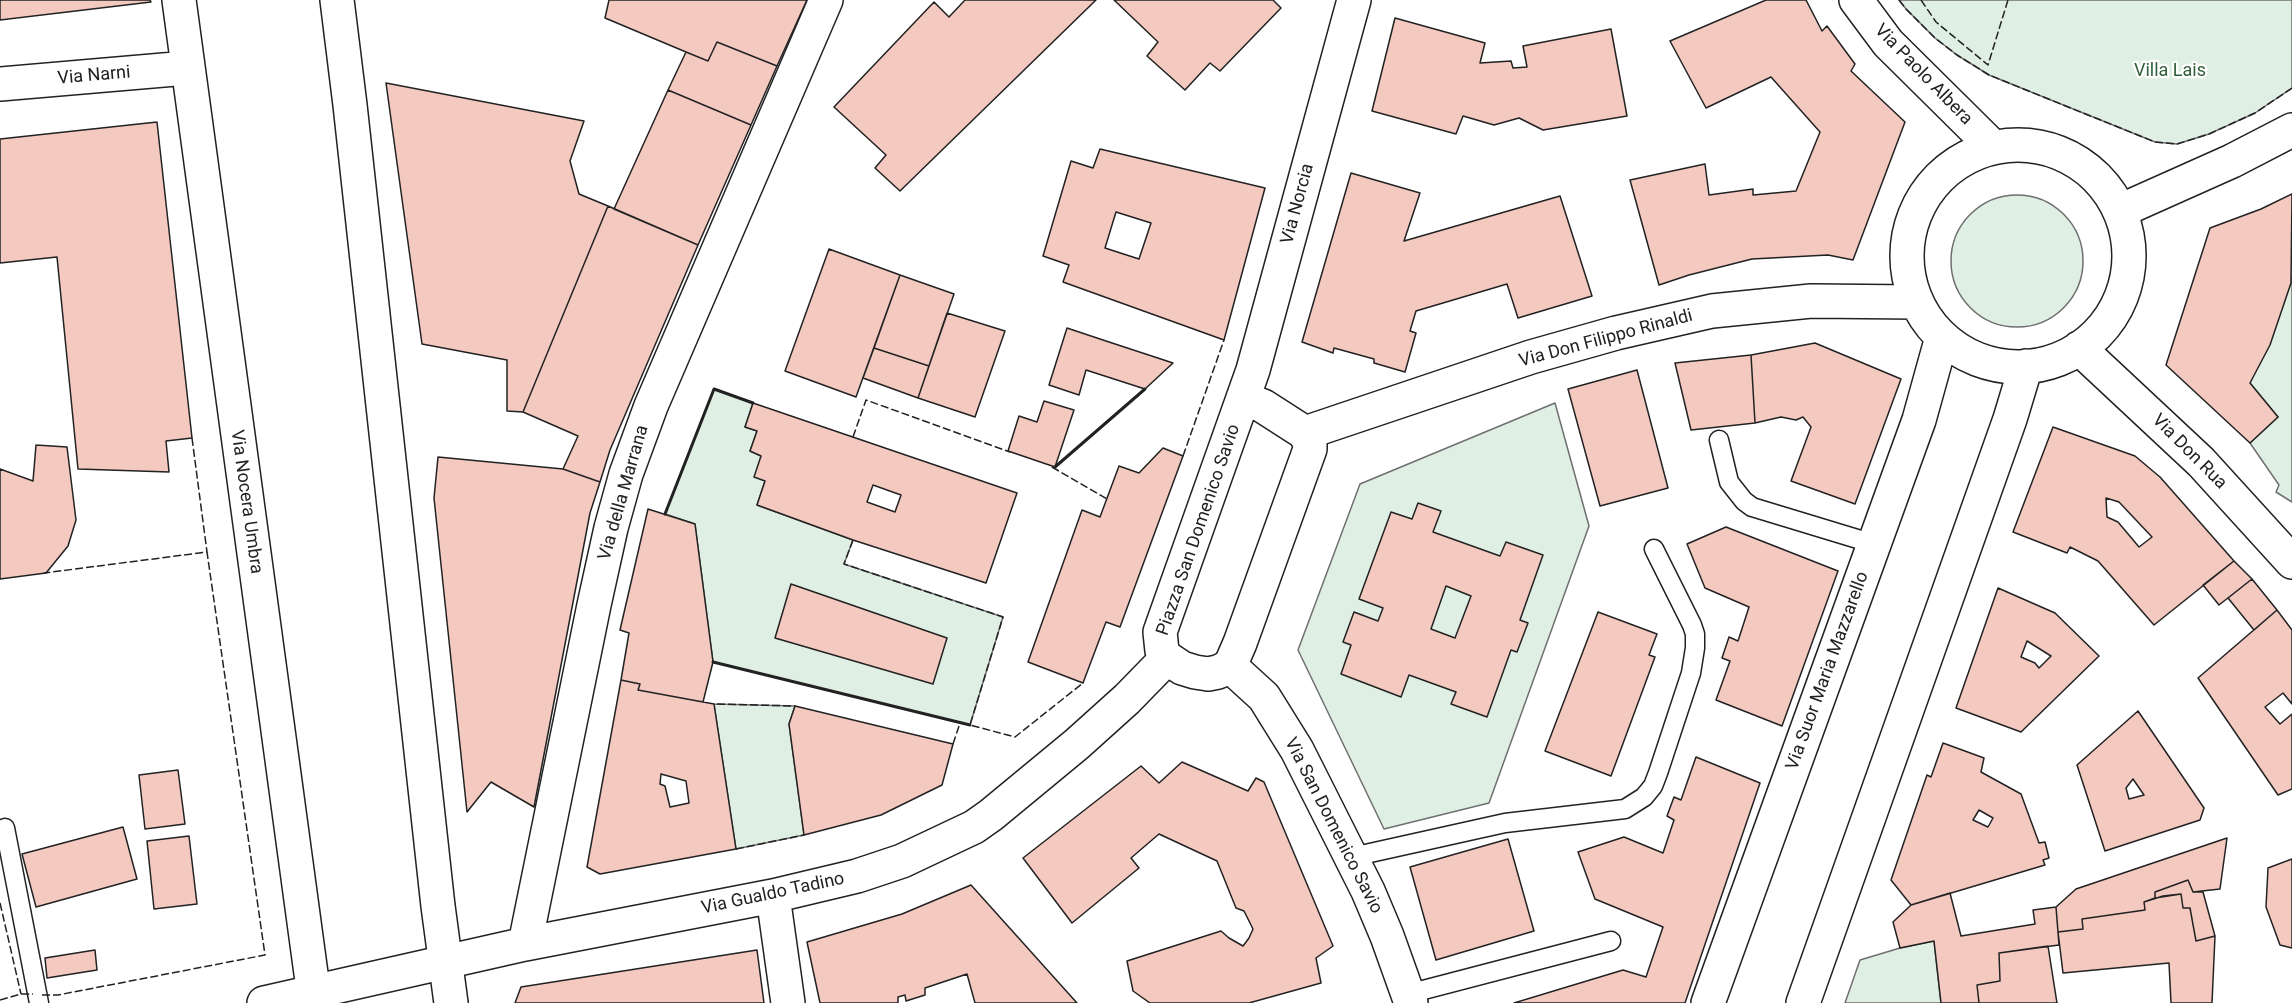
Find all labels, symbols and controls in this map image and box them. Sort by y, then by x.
street label: Via Paolo Albera [1869,20,1977,130]
park label: Villa Lais [2134,60,2206,82]
street label: Via Narni [57,62,131,90]
street label: Via Norcia [1277,161,1319,247]
street label: Via Don Filippo Rinaldi [1517,305,1695,373]
street label: Via Don Rua [2147,410,2231,494]
street label: Piazza San Domenico Savio [1153,421,1245,639]
street label: Via della Marrana [594,423,654,563]
street label: Via Nocera Umbra [225,429,267,575]
street label: Via Suor Maria Mazzarello [1782,569,1874,773]
street label: Via San Domenico Savio [1279,734,1387,918]
street label: Via Gualdo Tadino [700,868,846,920]

